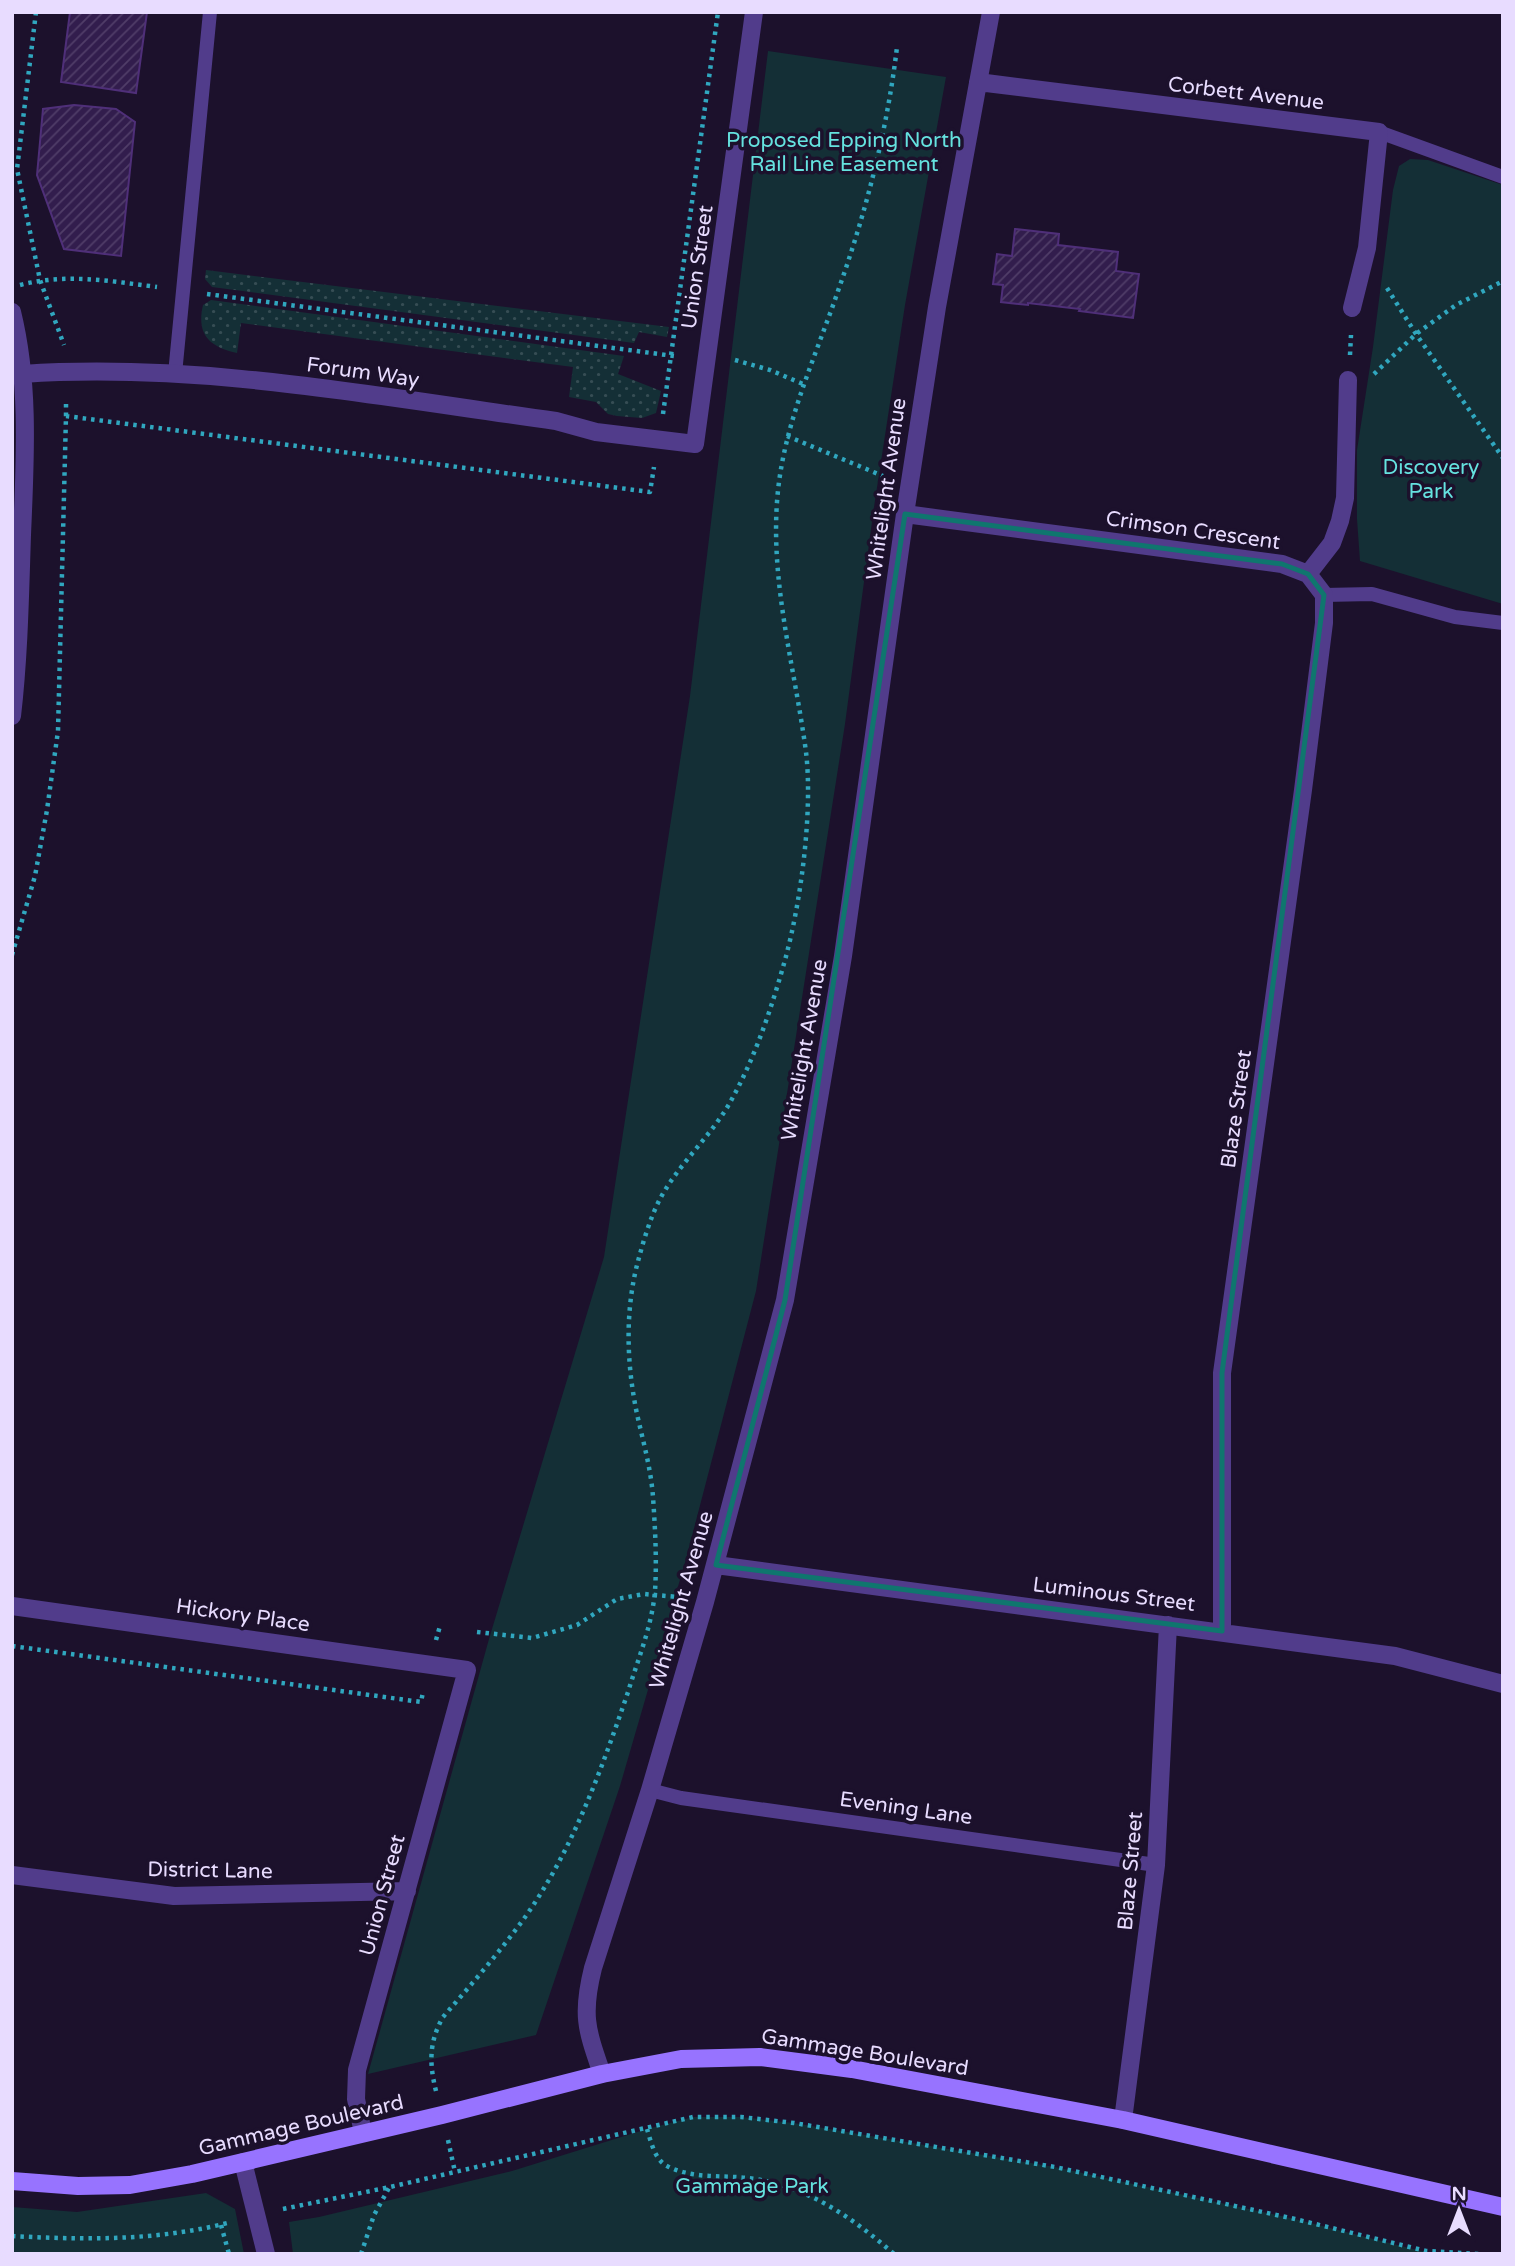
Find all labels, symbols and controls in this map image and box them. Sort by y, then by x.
street label: Corbett Avenue [1167,72,1325,115]
park label: Proposed Epping North Rail Line Easement [726,128,962,177]
street label: Union Street [676,204,719,330]
street label: Forum Way [305,352,421,393]
street label: Whitelight Avenue [861,396,912,582]
park label: Discovery Park [1383,455,1479,504]
street label: Crimson Crescent [1104,506,1282,555]
street label: Whitelight Avenue [776,957,833,1143]
street label: Blaze Street [1216,1048,1257,1170]
street label: Whitelight Avenue [644,1508,719,1692]
street label: Luminous Street [1031,1572,1197,1617]
street label: Hickory Place [174,1594,312,1637]
street label: Evening Lane [838,1787,974,1830]
street label: Blaze Street [1113,1811,1148,1932]
street label: Union Street [354,1832,411,1959]
street label: District Lane [147,1857,273,1884]
street label: Gammage Boulevard [760,2024,970,2081]
street label: Gammage Boulevard [196,2090,406,2161]
park label: Gammage Park [675,2174,829,2199]
north arrow [1424,2175,1494,2245]
text: N [1451,2183,1467,2205]

